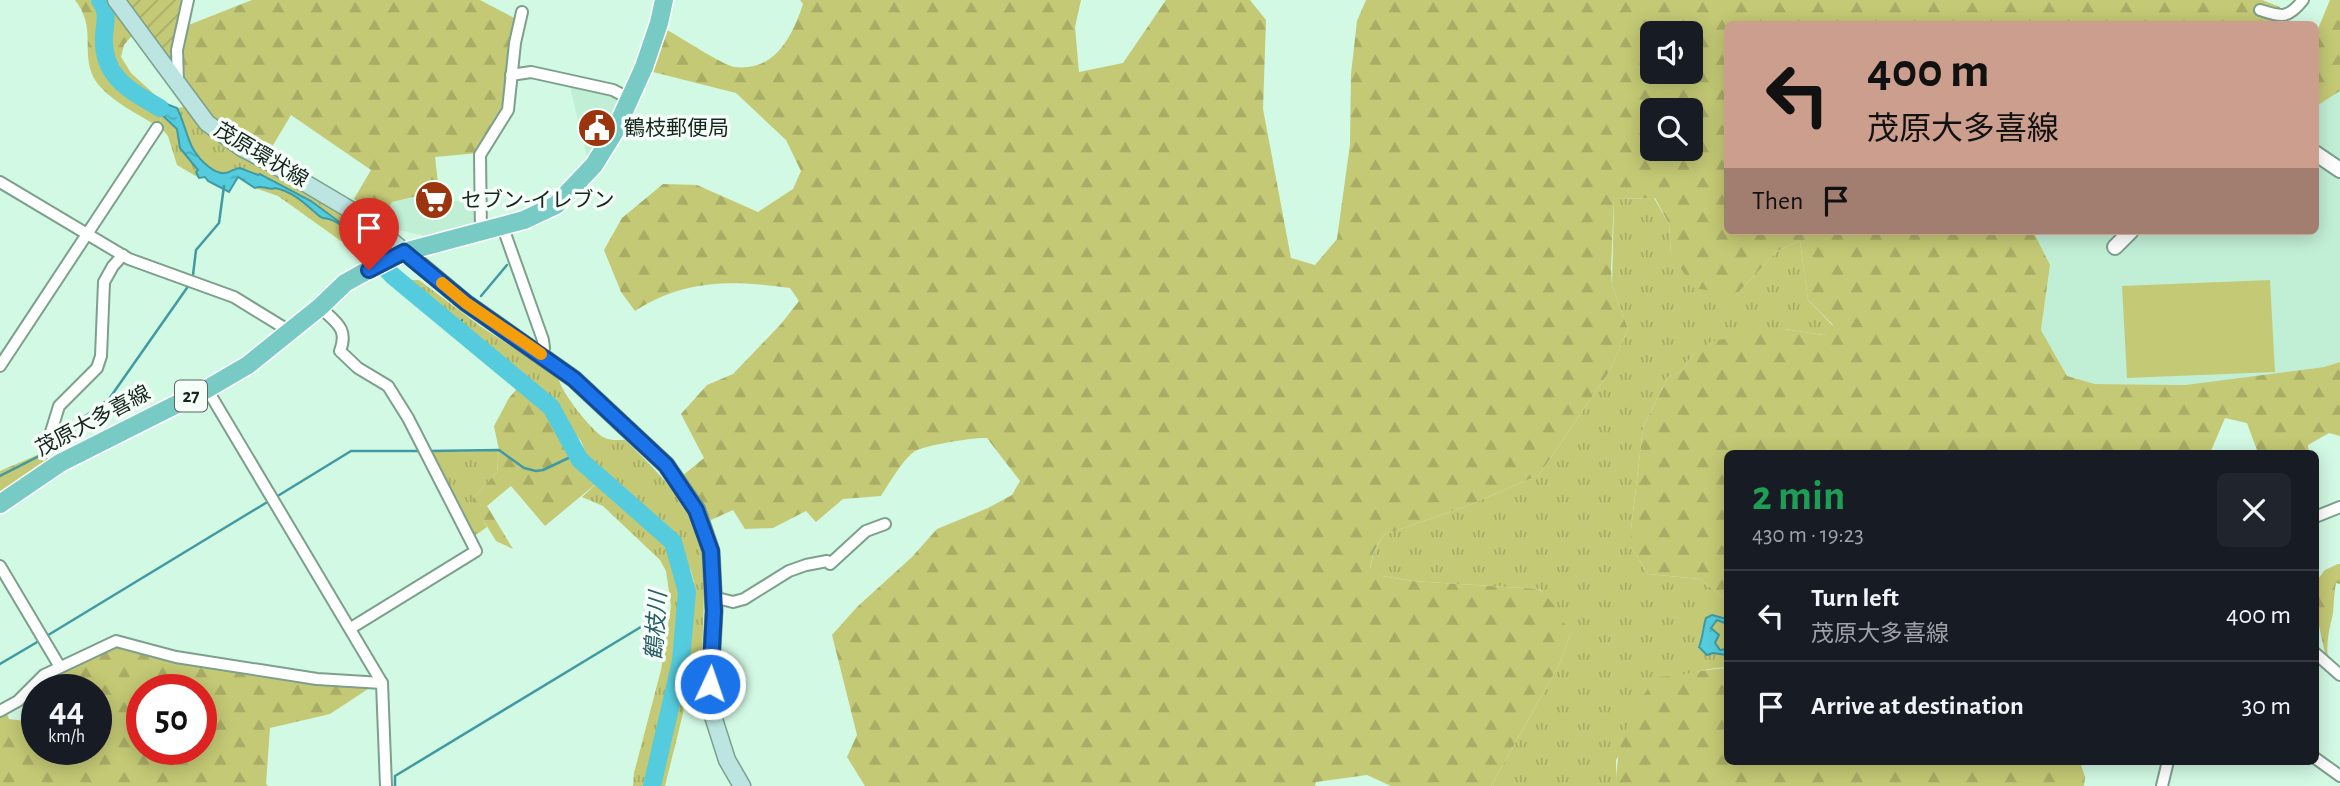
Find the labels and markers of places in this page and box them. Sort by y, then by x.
public building icon: 鶴枝郵便局 [576,107,618,149]
place label: 鶴枝郵便局 [624,117,729,139]
supermarket icon: セブン-イレブン [413,179,455,221]
place label: セブン-イレブン [461,188,614,211]
pin [339,198,399,270]

